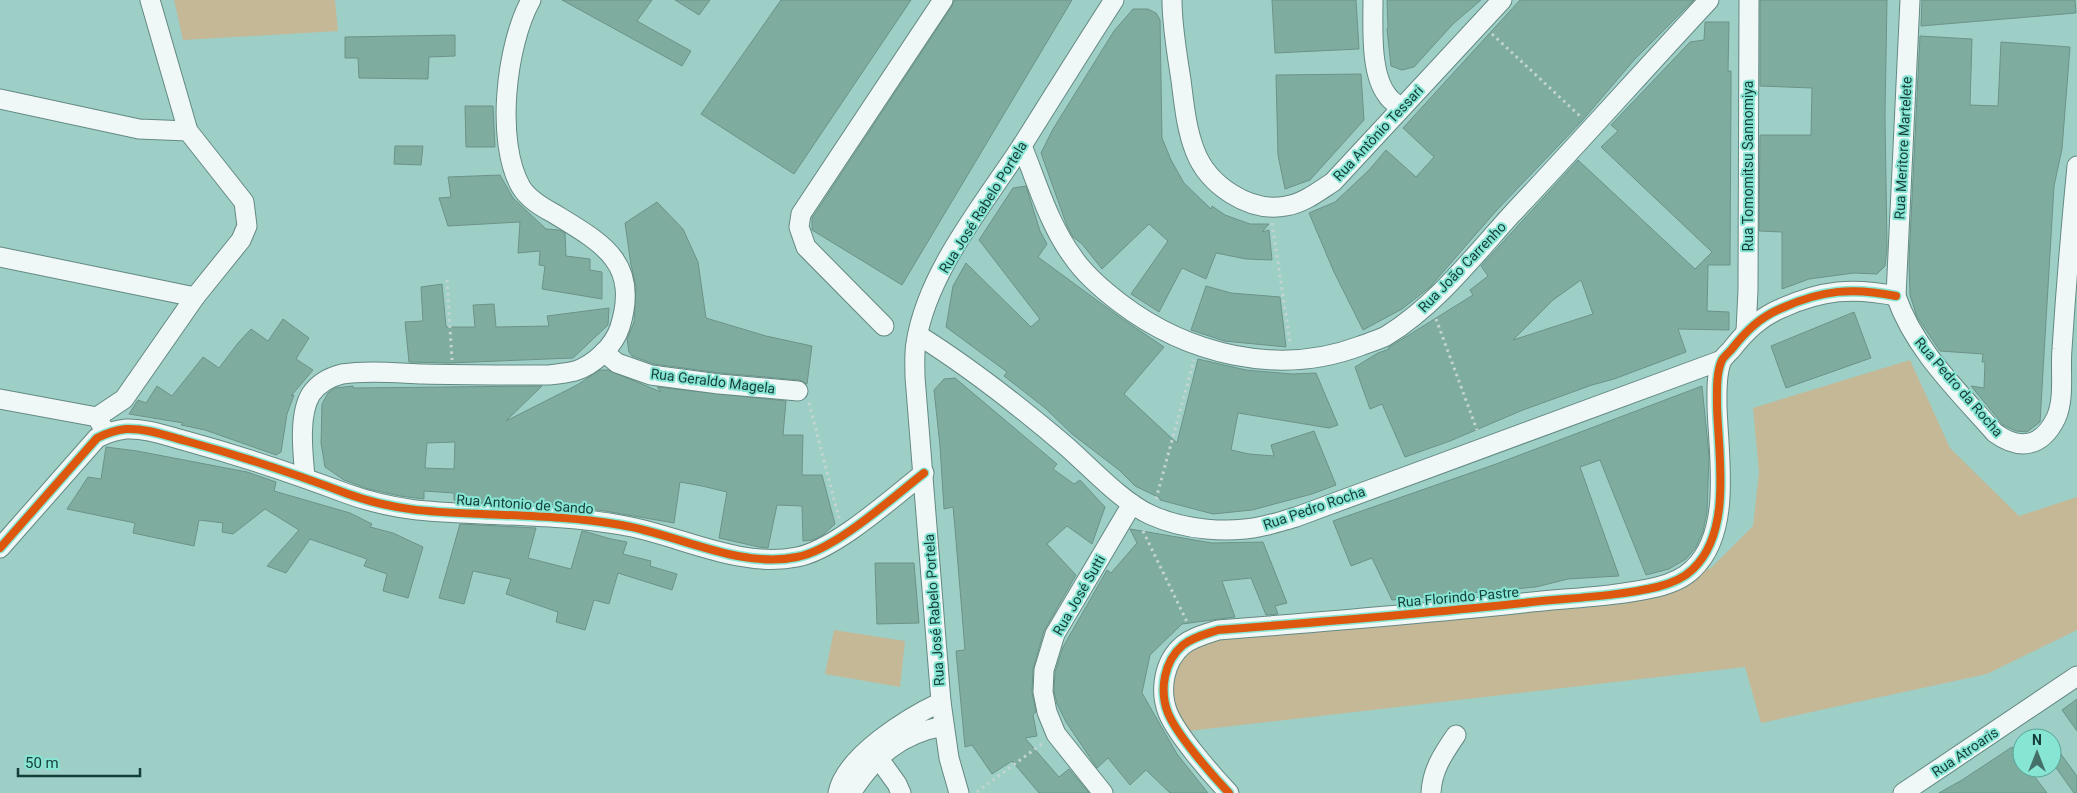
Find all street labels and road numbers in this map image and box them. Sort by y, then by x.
street label: Rua Meritore Martelete [1891,76,1915,220]
street label: Rua Tomomitsu Sannomiya [1740,81,1756,251]
street label: Rua Antônio Tessari [1330,82,1426,184]
street label: Rua José Rabelo Portela [936,138,1030,276]
street label: Rua João Carrenho [1415,219,1509,315]
street label: Rua Pedro da Rocha [1912,334,2006,440]
street label: Rua Geraldo Magela [650,365,776,397]
street label: Rua Pedro Rocha [1261,483,1367,533]
street label: Rua Antonio de Sando [456,491,594,517]
street label: Rua José Rabelo Portela [921,533,947,687]
street label: Rua José Sutti [1050,552,1108,638]
street label: Rua Florindo Pastre [1397,584,1519,610]
street label: Rua Atroaris [1929,724,2001,780]

